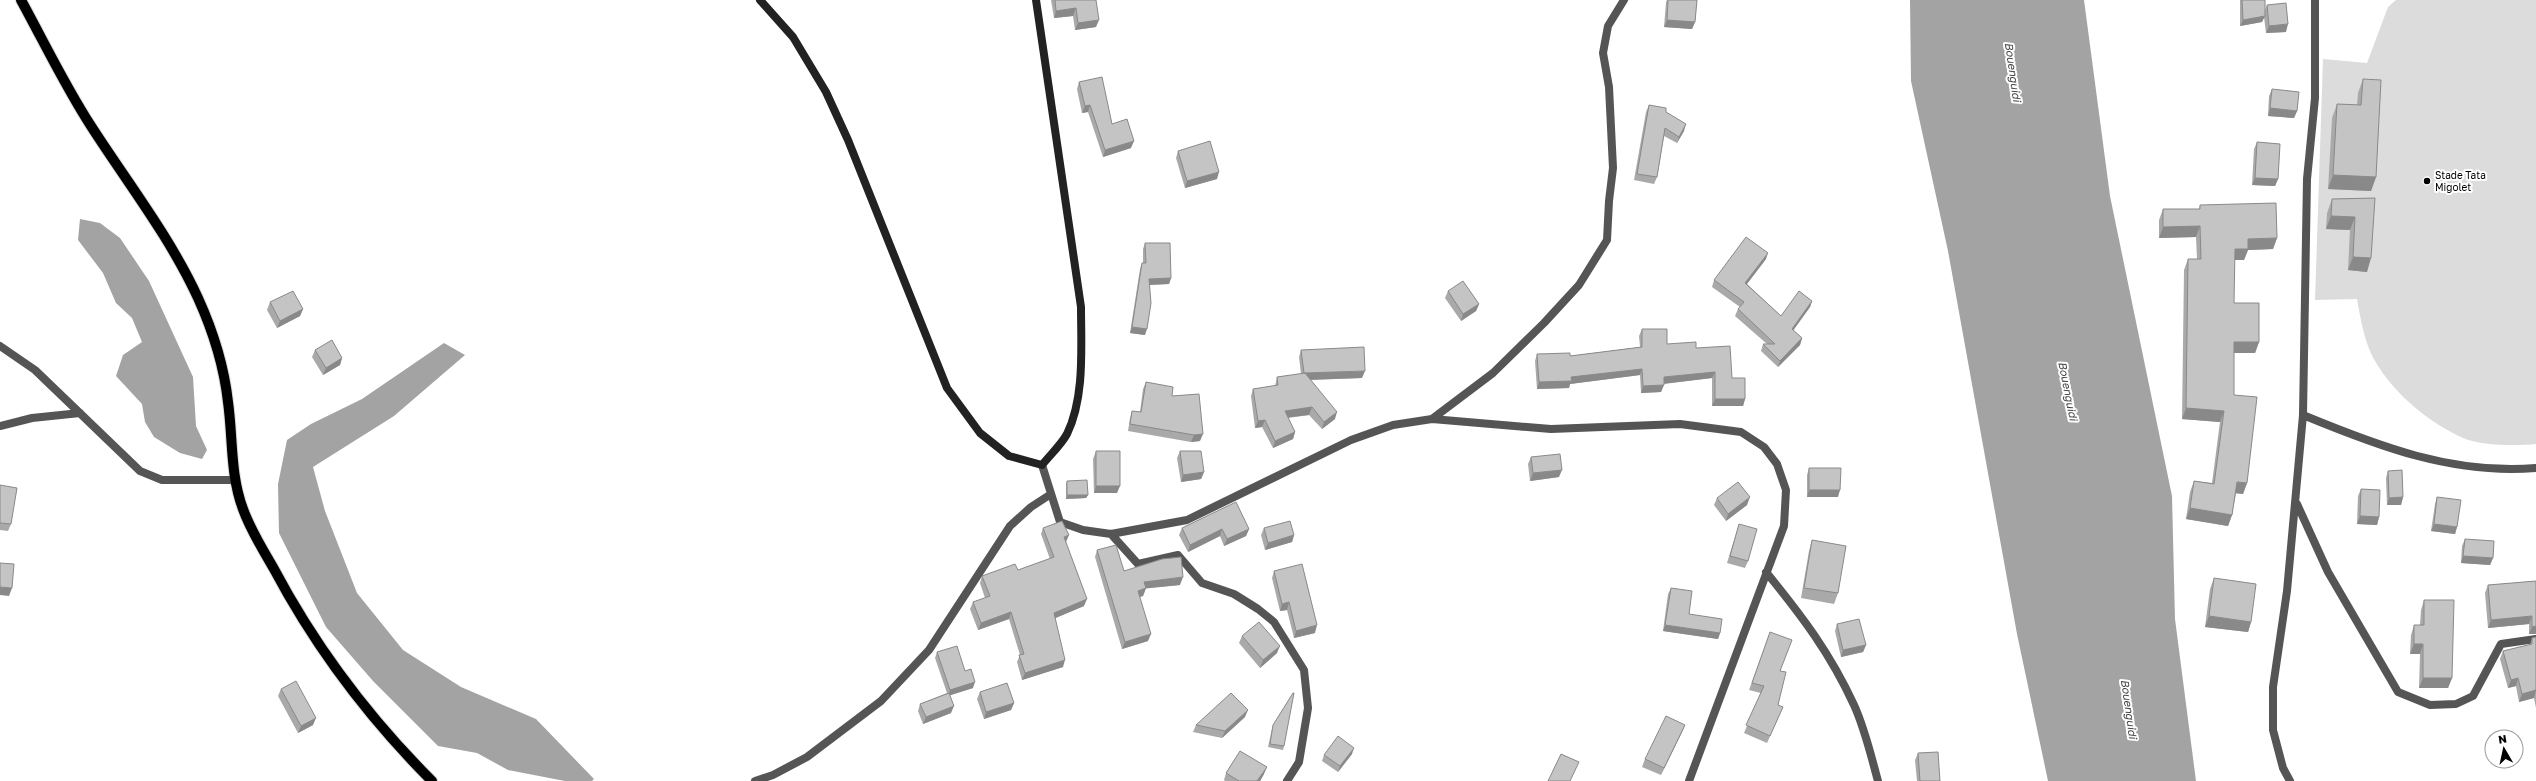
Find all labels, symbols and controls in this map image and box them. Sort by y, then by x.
water label: Bouenguidi [2002,41,2024,105]
place label: Stade Tata Migolet [2435,169,2486,193]
marker: Stade Tata Migolet [2422,176,2432,186]
water label: Bouenguidi [2055,360,2081,424]
water label: Bouenguidi [2118,678,2140,742]
north arrow [2484,729,2524,769]
text: N [2497,732,2508,746]

